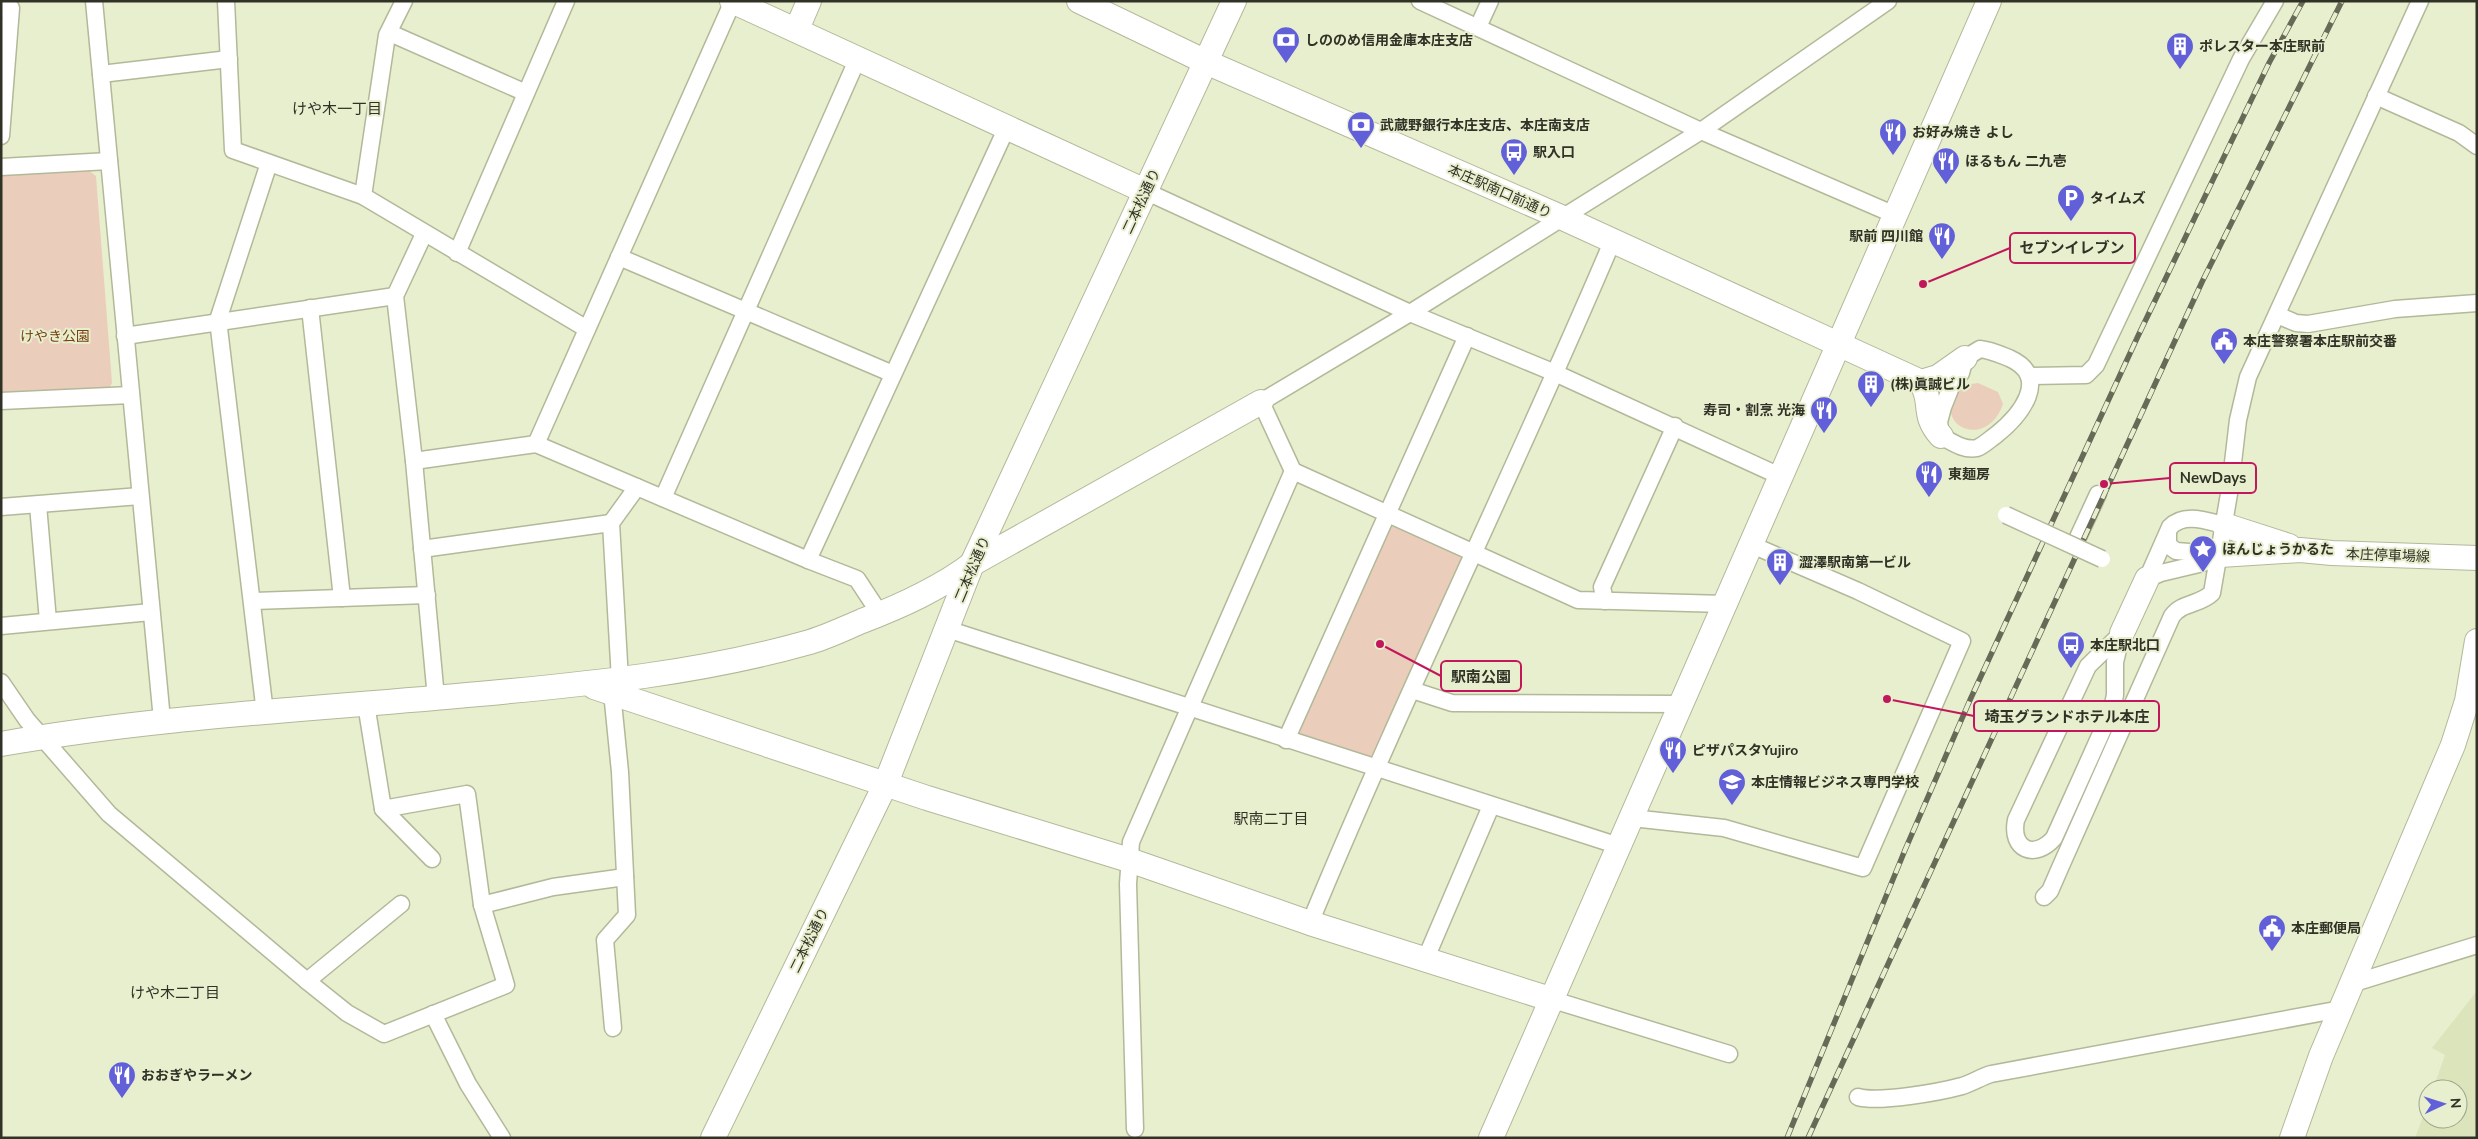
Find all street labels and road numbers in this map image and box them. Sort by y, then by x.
street label: 本庄駅南口前通り [1445,160,1555,223]
street label: 二本松通り [1118,165,1165,237]
street label: 二本松通り [950,533,995,605]
street label: 本庄停車場線 [2346,545,2430,566]
street label: 二本松通り [786,905,833,976]

